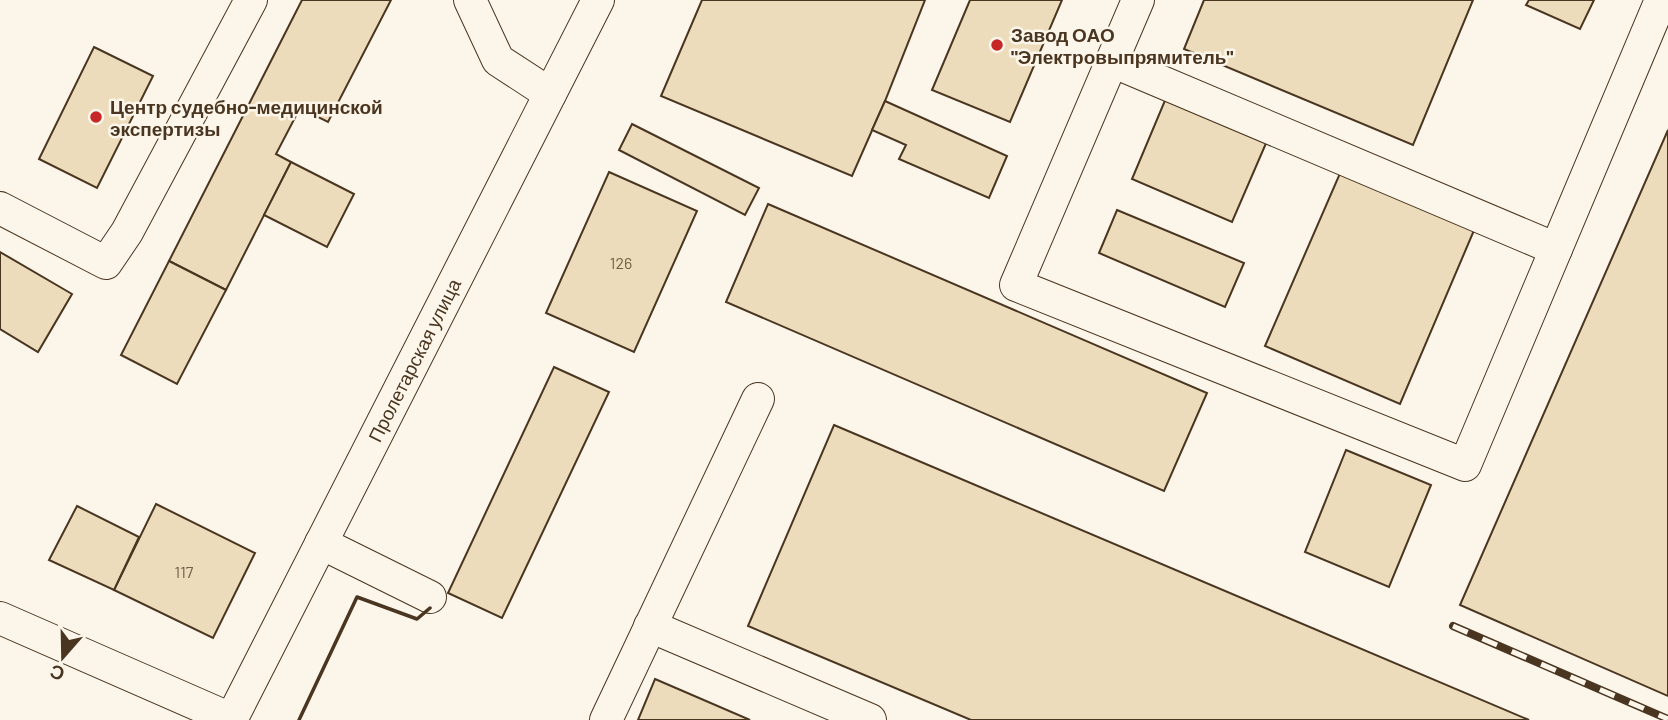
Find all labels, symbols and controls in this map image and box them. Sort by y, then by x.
place label: Завод ОАО "Электровыпрямитель" [1011,23,1233,68]
marker: Завод ОАО "Электровыпрямитель" [989,37,1005,53]
place label: Центр судебно-медицинской экспертизы [110,95,383,140]
marker: Центр судебно-медицинской экспертизы [88,109,104,125]
house number: 126 [610,253,632,272]
street label: Пролетарская улица [363,274,465,445]
house number: 117 [175,562,194,581]
north arrow [28,622,98,692]
text: С [46,660,67,687]

